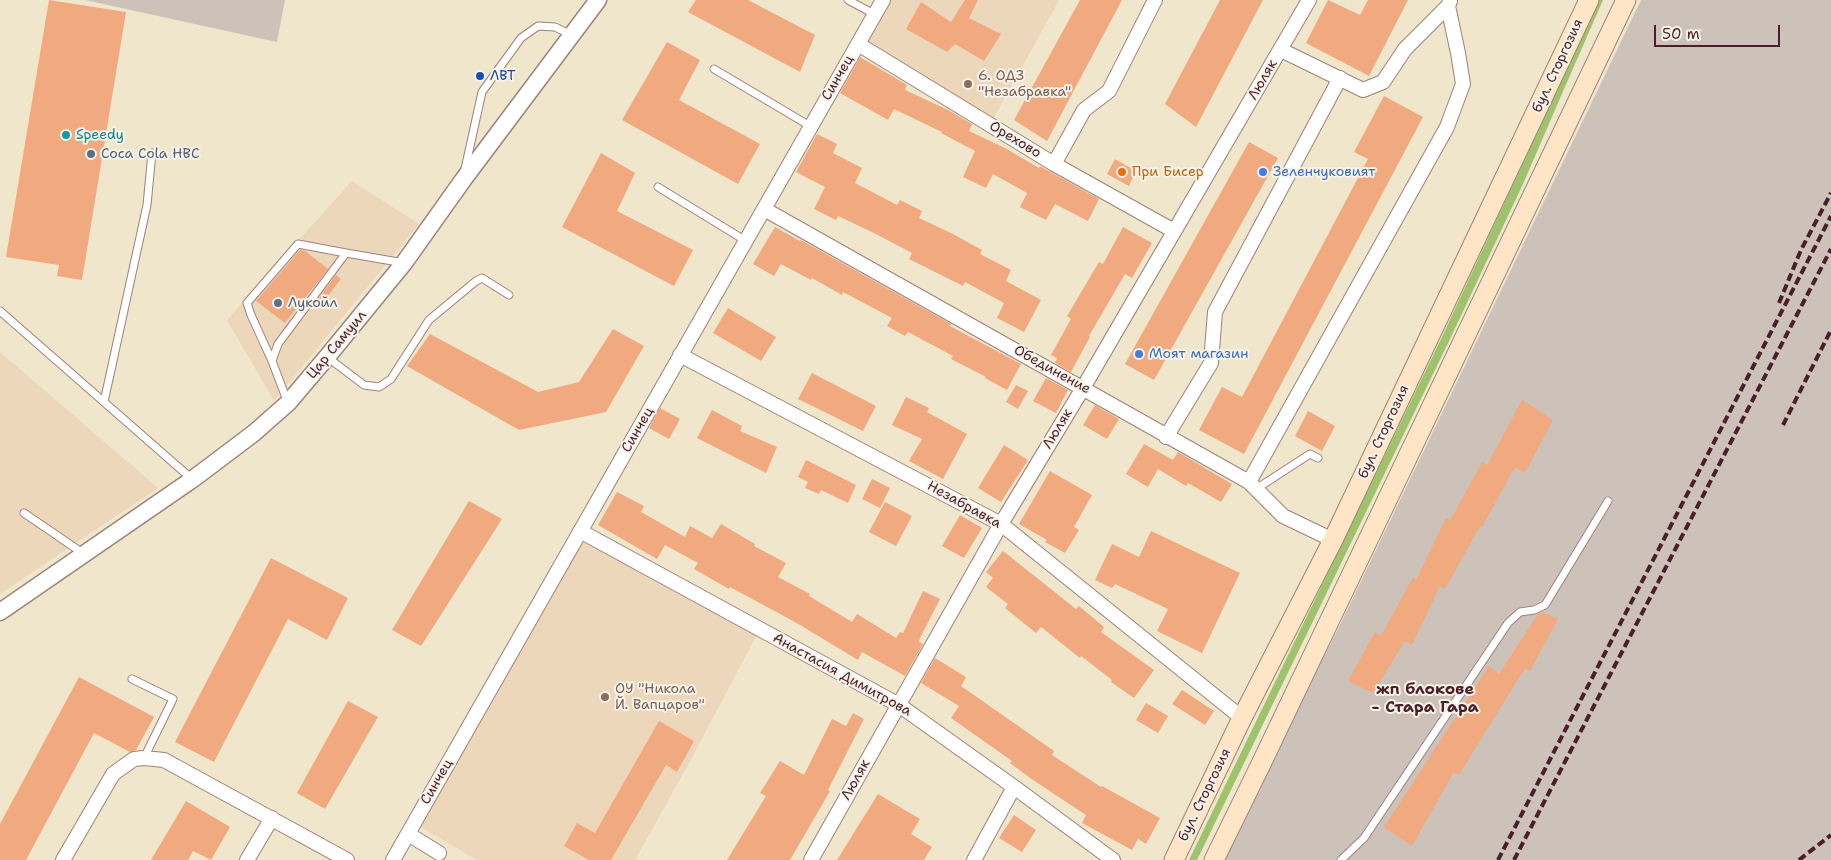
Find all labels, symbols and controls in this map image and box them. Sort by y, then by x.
scale bar [1656,15,1782,47]
street label: бул. Сторгозия [1529,17,1587,115]
text: 50 m [1662,24,1700,44]
street label: Синчец [818,52,858,104]
street label: Люляк [1245,57,1281,103]
place label: ЛВТ [490,68,516,84]
place label: 6. ОДЗ "Незабравка" [978,68,1071,100]
marker: ЛВТ [474,70,486,82]
marker: 6. ОДЗ "Незабравка" [962,78,974,90]
street label: Орехово [986,118,1044,162]
place label: Speedy [76,127,124,143]
marker: Speedy [60,129,72,141]
place label: Coca Cola HBC [101,146,200,162]
marker: Coca Cola HBC [85,148,97,160]
place label: При Бисер [1132,164,1204,180]
place label: Зеленчуковият [1273,164,1375,180]
marker: При Бисер [1116,166,1128,178]
marker: Зеленчуковият [1257,166,1269,178]
place label: Лукойл [288,295,338,311]
marker: Лукойл [272,297,284,309]
street label: Цар Самуил [304,307,370,383]
street label: Обединение [1011,342,1093,398]
place label: Моят магазин [1149,346,1248,362]
marker: Моят магазин [1133,348,1145,360]
street label: бул. Сторгозия [1355,383,1413,481]
street label: Синчец [618,404,658,456]
street label: Люляк [1040,406,1076,452]
street label: Незабравка [924,478,1004,532]
street label: Анастасия Димитрова [770,630,914,720]
district label: жп блокове - Стара Гара [1371,680,1479,718]
place label: ОУ "Никола Й. Вапцаров" [615,681,705,714]
marker: ОУ "Никола Й. Вапцаров" [599,691,611,703]
street label: бул. Сторгозия [1175,746,1235,844]
street label: Синчец [417,756,457,808]
street label: Люляк [838,757,874,803]

